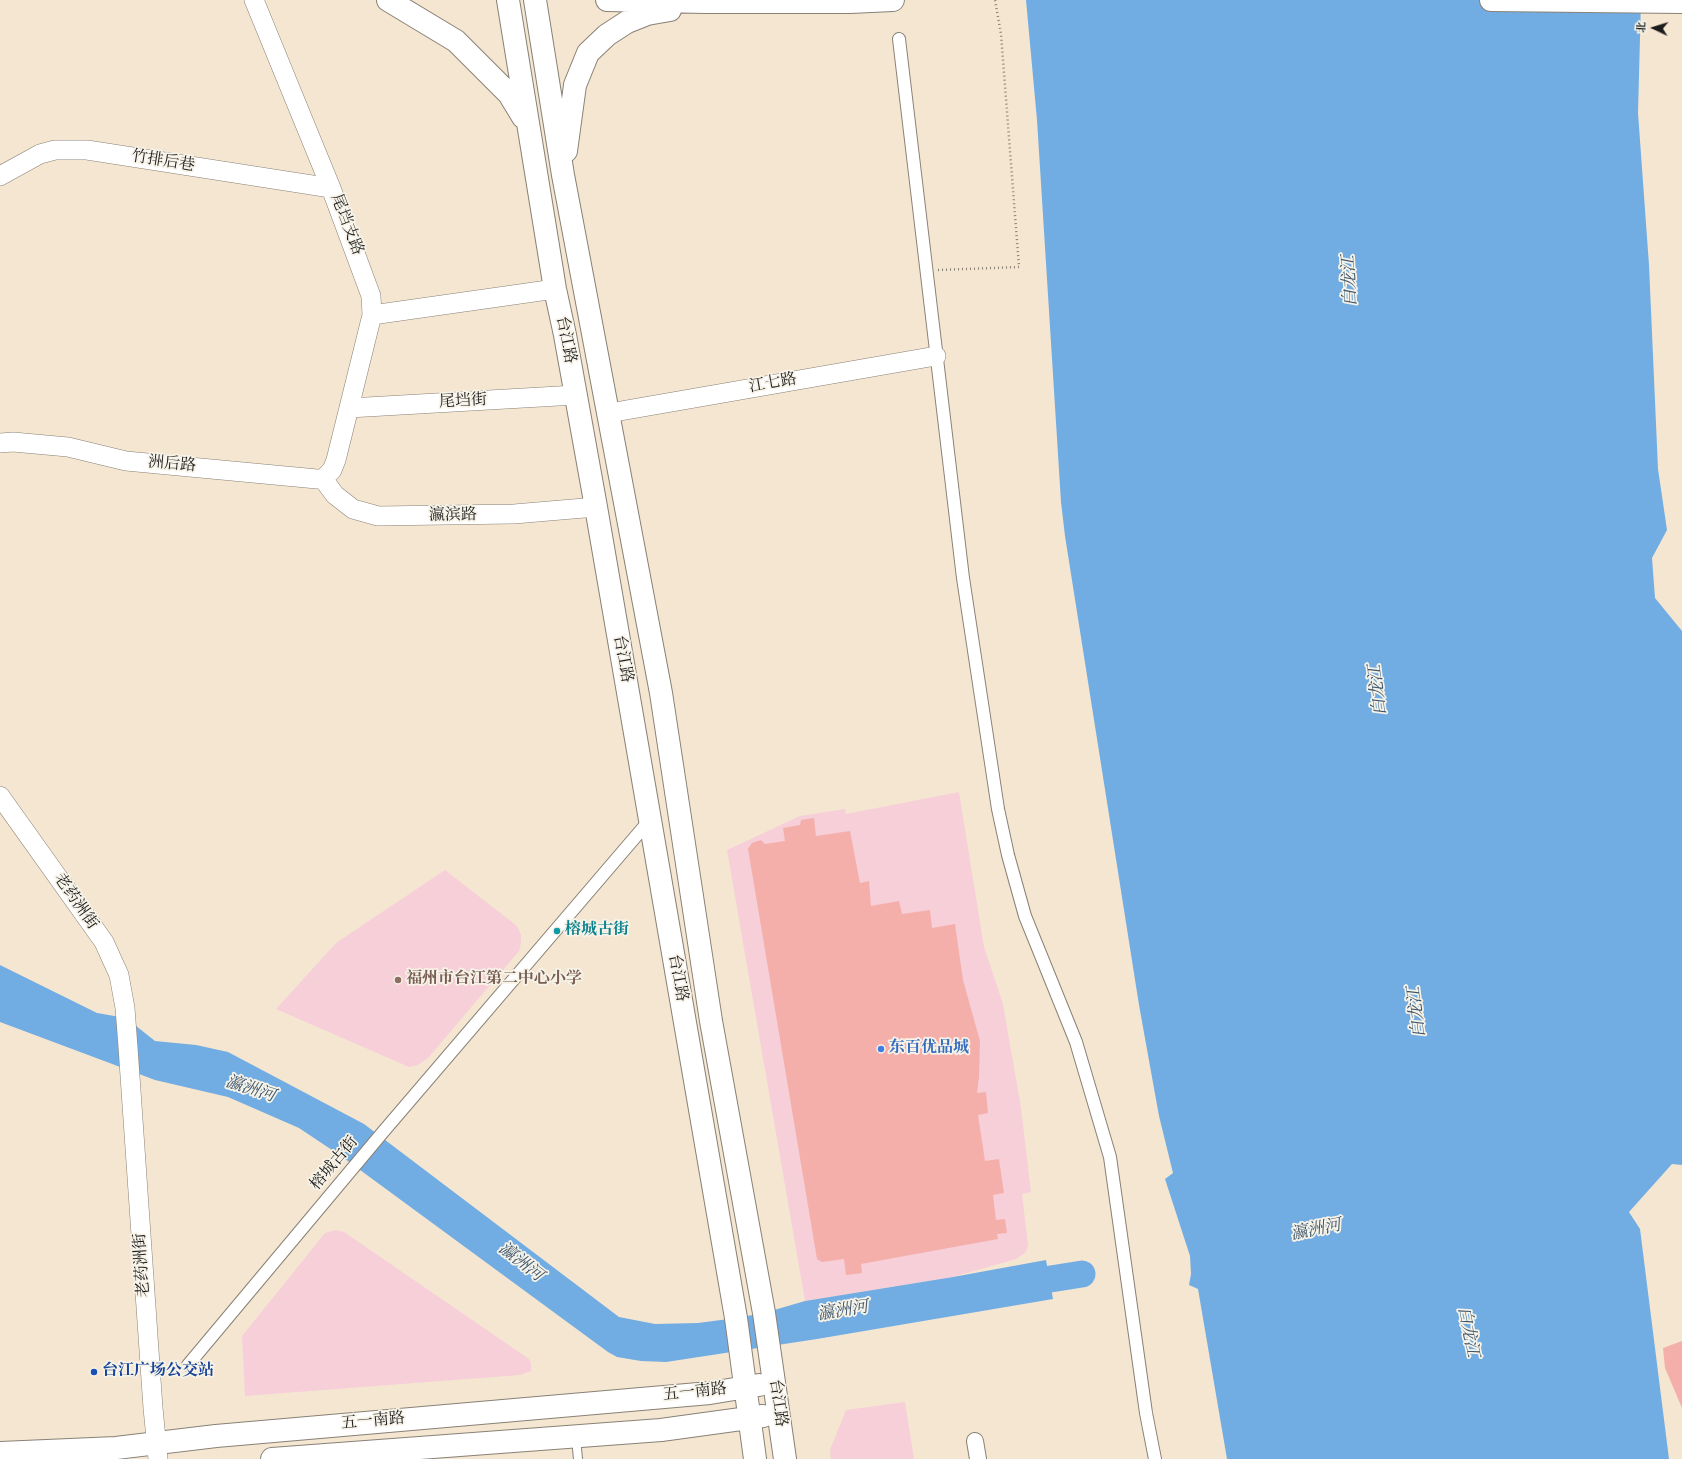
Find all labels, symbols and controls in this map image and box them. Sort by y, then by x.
north arrow [1634,8,1674,48]
text: 北 [1635,21,1649,33]
street label: 竹排后巷 [130,148,196,176]
street label: 尾垱支路 [326,192,366,258]
water label: 白龙江 [1339,255,1363,307]
street label: 台江路 [551,315,579,365]
street label: 江七路 [748,370,798,398]
street label: 尾垱街 [439,391,487,413]
street label: 洲后路 [147,453,197,477]
street label: 瀛滨路 [429,506,477,526]
street label: 台江路 [608,634,636,684]
water label: 白龙江 [1366,663,1392,717]
street label: 老药洲街 [49,870,101,934]
place label: 榕城古街 [565,921,629,941]
marker: 榕城古街 [552,926,562,936]
street label: 台江路 [663,953,691,1003]
place label: 福州市台江第二中心小学 [406,970,582,990]
marker: 福州市台江第二中心小学 [393,975,403,985]
water label: 白龙江 [1405,985,1431,1039]
place label: 东百优品城 [889,1039,969,1059]
marker: 东百优品城 [876,1044,886,1054]
water label: 瀛洲河 [223,1072,277,1108]
street label: 榕城古街 [307,1133,363,1195]
water label: 瀛洲河 [1289,1216,1343,1246]
street label: 老药洲街 [131,1232,155,1298]
water label: 瀛洲河 [494,1239,546,1287]
water label: 瀛洲河 [816,1298,870,1326]
water label: 白龙江 [1452,1305,1482,1359]
place label: 台江广场公交站 [102,1362,214,1382]
marker: 台江广场公交站 [89,1367,99,1377]
street label: 台江路 [764,1378,790,1428]
street label: 五一南路 [662,1380,728,1406]
street label: 五一南路 [340,1410,406,1434]

